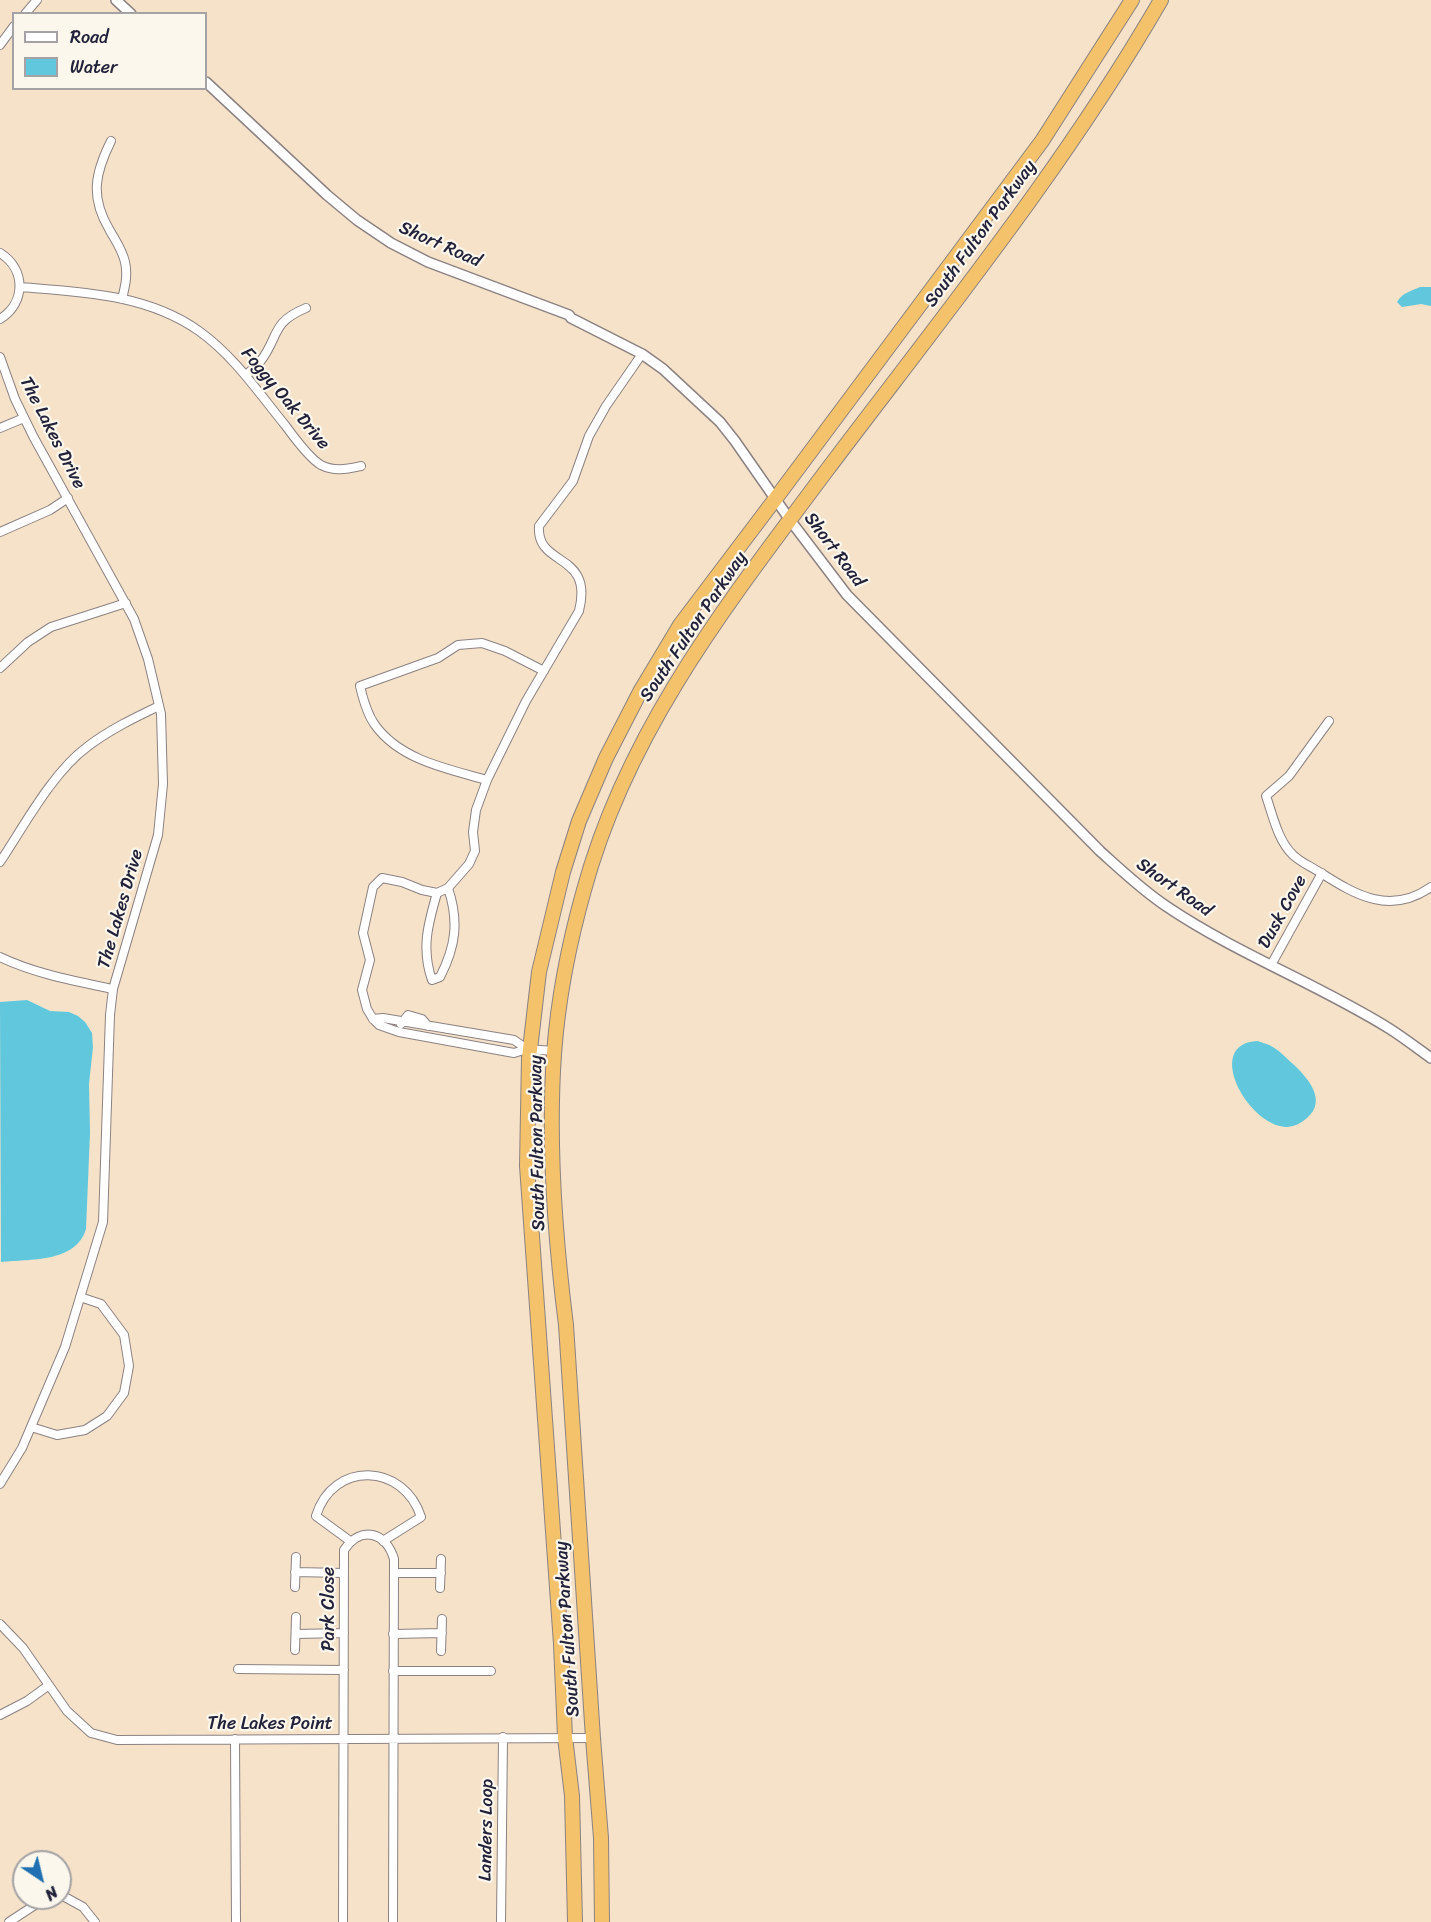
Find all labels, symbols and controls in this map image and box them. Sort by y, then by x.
legend [12,12,207,90]
text: Road [70,21,109,53]
text: Water [70,51,117,83]
street label: South Fulton Parkway [921,157,1041,311]
street label: Short Road [396,217,484,273]
street label: Foggy Oak Drive [236,344,334,454]
street label: The Lakes Drive [14,373,90,493]
street label: Short Road [799,508,869,592]
street label: South Fulton Parkway [636,548,752,706]
street label: The Lakes Drive [94,847,148,971]
street label: Short Road [1132,854,1216,922]
street label: Dusk Cove [1254,871,1312,953]
street label: South Fulton Parkway [526,1055,550,1231]
street label: South Fulton Parkway [551,1541,585,1717]
street label: Park Close [318,1567,340,1651]
street label: The Lakes Point [207,1713,333,1735]
street label: Landers Loop [475,1779,499,1881]
north arrow [12,1850,72,1910]
text: N [39,1878,64,1909]

